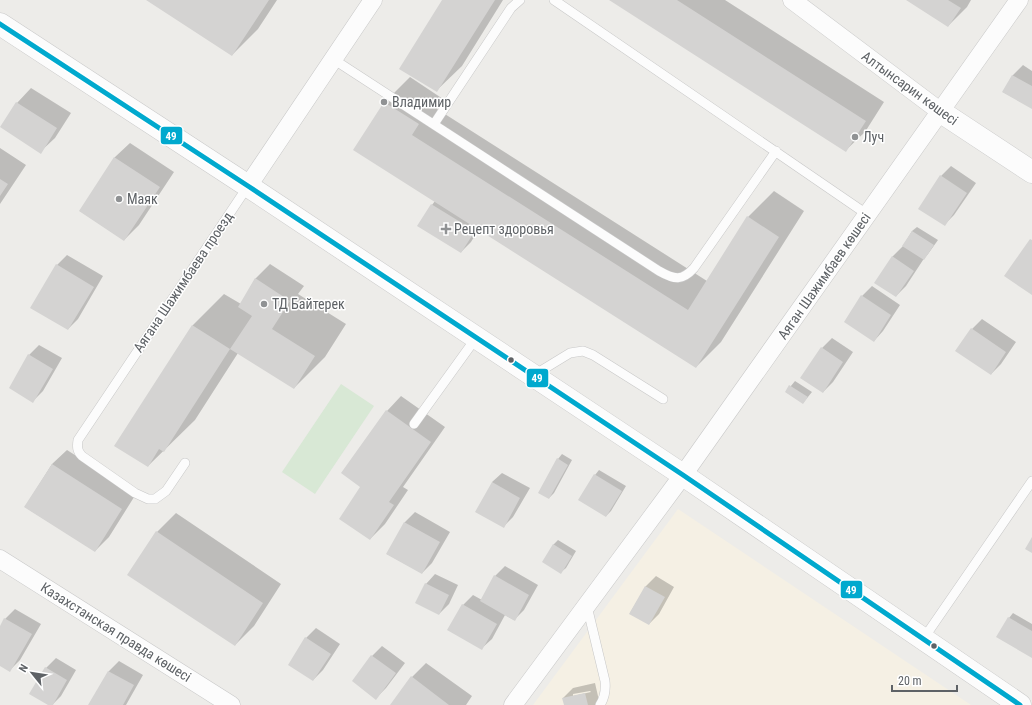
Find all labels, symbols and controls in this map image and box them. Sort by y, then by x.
street label: Алтынсарин көшесі [859,48,961,128]
place label: Владимир [392,94,451,110]
marker: Владимир [379,97,389,107]
line badge: 49 [160,126,183,145]
place label: Луч [863,129,884,145]
text: 49 [165,130,177,143]
marker: Луч [850,132,860,142]
place label: Маяк [127,191,158,207]
marker: Маяк [114,194,124,204]
street label: Аягана Шажимбаева проезд [130,208,236,355]
street label: Аяган Шажимбаев көшесі [774,210,874,342]
place label: Рецепт здоровья [454,221,554,237]
marker: Рецепт здоровья [441,224,451,234]
place label: ТД Байтерек [272,296,345,312]
marker: ТД Байтерек [259,299,269,309]
unlabelled marker [506,355,516,365]
line badge: 49 [526,368,549,388]
text: 49 [531,372,543,385]
street label: Казахстанская правда көшесі [38,579,194,685]
line badge: 49 [840,580,863,599]
text: 49 [845,584,857,597]
unlabelled marker [929,641,939,651]
north arrow [12,653,52,693]
text: N [16,662,31,674]
scale bar [892,667,957,693]
text: 20 m [898,674,922,688]

